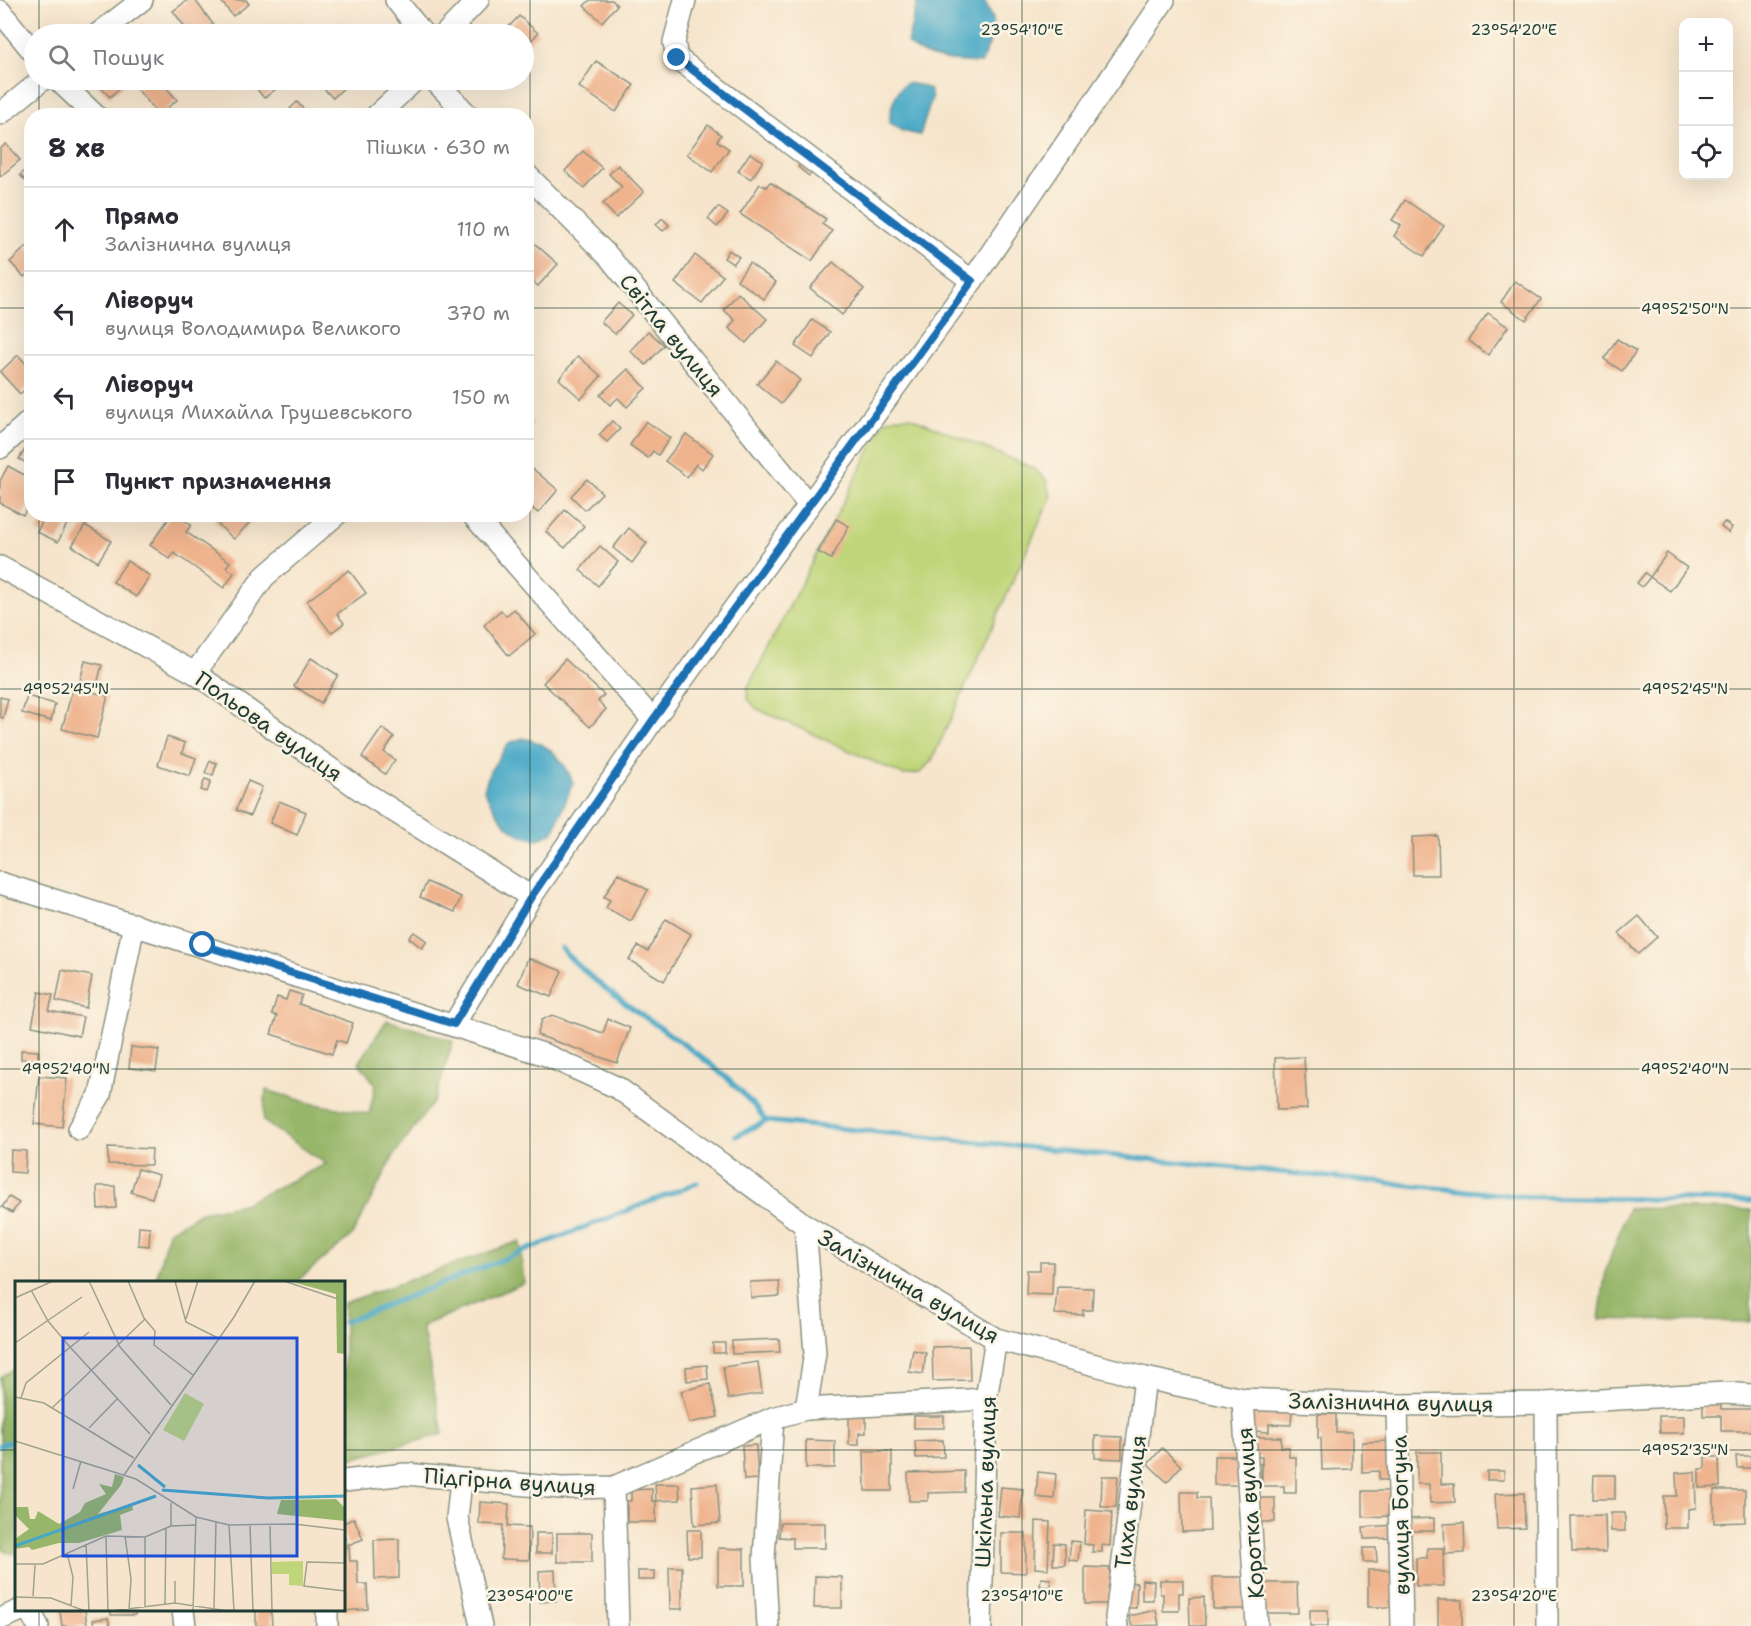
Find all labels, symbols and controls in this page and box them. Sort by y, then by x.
map controls [1679,18,1733,180]
button: + [1679,18,1733,72]
text: 23°54'10"E [981,20,1063,40]
text: 23°54'20"E [1471,20,1557,40]
search box [24,24,534,90]
icon: search [45,41,78,74]
text: Пошук [93,43,164,72]
route end [663,44,689,70]
button: − [1679,72,1733,126]
button: locate [1679,126,1733,180]
text: 8 хв [48,130,105,165]
text: Пішки · 630 m [367,134,510,160]
text: Прямо [105,202,179,231]
icon: ahead [48,213,81,246]
text: 110 m [456,216,510,242]
text: Залізнична вулиця [105,231,291,257]
street label: Світла вулиця [613,268,730,403]
text: Ліворуч [105,286,193,315]
icon: left [48,297,81,330]
text: 49°52'50"N [1641,299,1729,319]
text: 370 m [446,300,510,326]
text: вулиця Володимира Великого [105,315,401,341]
text: Ліворуч [105,370,193,399]
icon: left [48,381,81,414]
text: 150 m [452,384,510,410]
text: вулиця Михайла Грушевського [105,399,413,425]
icon: arrive [48,465,81,498]
text: Пункт призначення [105,467,332,496]
street label: Польова вулиця [189,665,348,788]
text: 49°52'45"N [23,679,109,699]
text: 49°52'45"N [1642,679,1728,699]
route start [189,931,215,957]
text: 49°52'40"N [22,1059,110,1079]
text: 49°52'40"N [1641,1059,1729,1079]
street label: Залізнична вулиця [813,1223,1005,1350]
inset map [15,1281,345,1611]
street label: Залізнична вулиця [1288,1386,1494,1419]
street label: Шкільна вулиця [968,1395,1003,1569]
street label: Коротка вулиця [1230,1426,1271,1600]
street label: Тиха вулиця [1108,1433,1153,1571]
street label: вулиця Богуна [1385,1434,1416,1595]
text: 49°52'35"N [1642,1440,1728,1460]
street label: Підгірна вулиця [423,1461,597,1502]
text: 23°54'00"E [487,1586,573,1606]
text: 23°54'10"E [981,1586,1063,1606]
text: 23°54'20"E [1471,1586,1557,1606]

